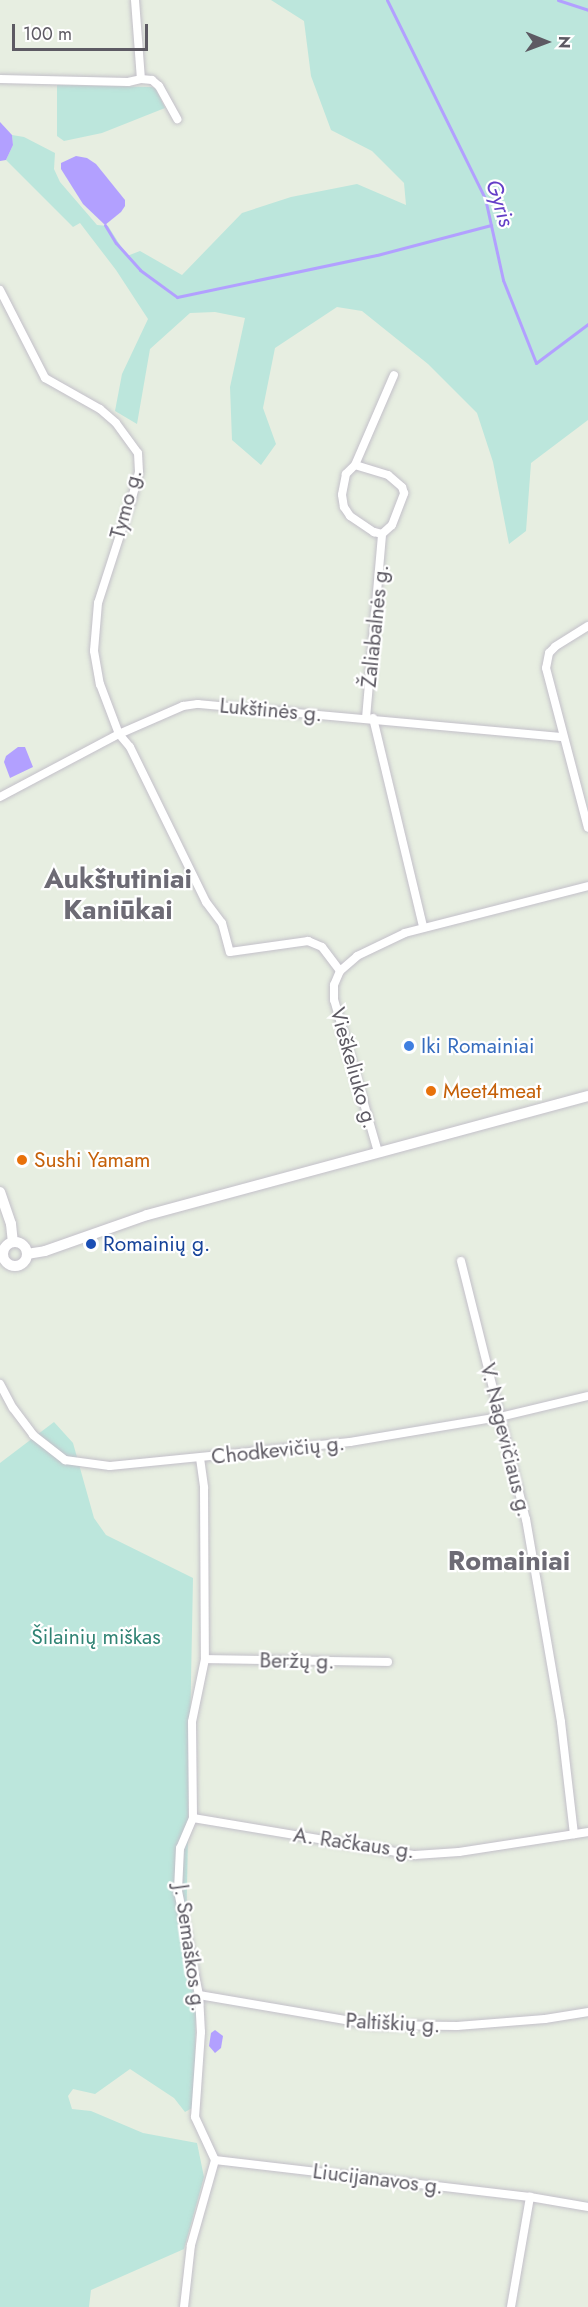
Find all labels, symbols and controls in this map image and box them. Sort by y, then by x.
scale bar [15,12,152,50]
north arrow [516,12,576,72]
text: 100 m [23,21,72,47]
text: N [553,36,576,49]
water label: Gyris [480,176,520,230]
street label: Tymo g. [105,467,147,541]
street label: Žaliabalnės g. [356,563,394,689]
street label: Lukštinės g. [219,693,323,727]
district label: Aukštutiniai Kaniūkai [44,862,192,925]
street label: Vieškeliuko g. [325,1005,383,1131]
place label: Iki Romainiai [421,1033,534,1059]
marker: Iki Romainiai [402,1039,416,1053]
place label: Meet4meat [443,1078,541,1104]
marker: Meet4meat [424,1084,438,1098]
place label: Sushi Yamam [34,1147,150,1173]
marker: Sushi Yamam [15,1153,29,1167]
place label: Romainių g. [103,1231,210,1257]
marker: Romainių g. [84,1237,98,1251]
street label: V. Nagevičiaus g. [475,1361,537,1519]
street label: Chodkevičių g. [210,1430,346,1470]
district label: Romainiai [448,1545,570,1577]
park label: Šilainių miškas [31,1624,161,1650]
street label: Beržų g. [259,1648,335,1674]
street label: A. Račkaus g. [292,1822,416,1864]
street label: J. Semaškos g. [169,1883,211,2013]
street label: Paltiškių g. [345,2008,441,2038]
street label: Liucijanavos g. [311,2158,445,2200]

